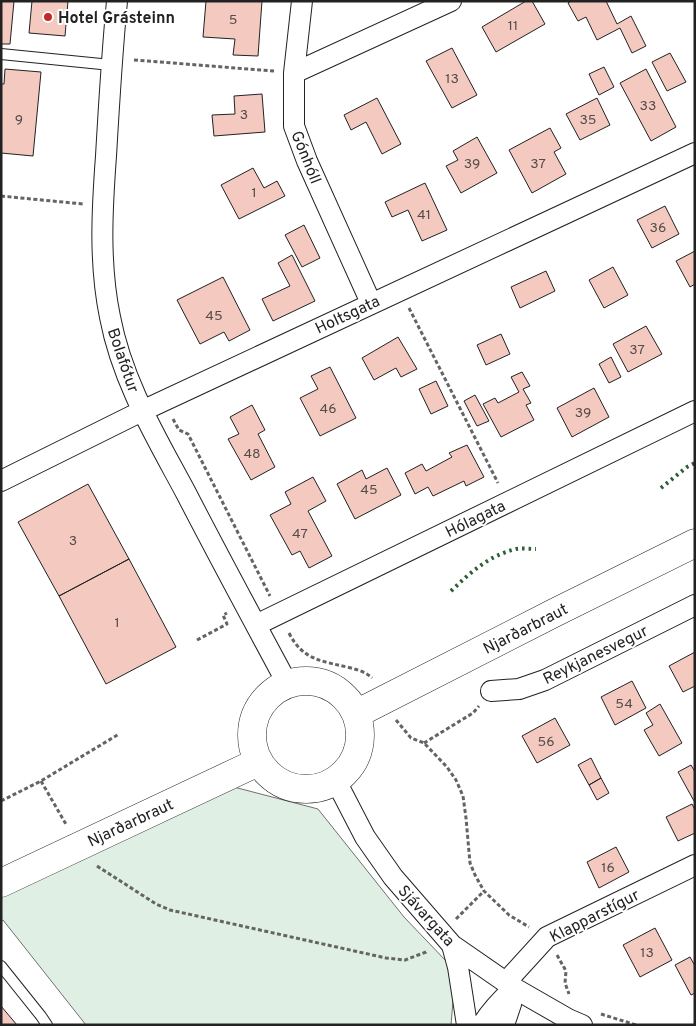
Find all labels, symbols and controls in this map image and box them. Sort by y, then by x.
place label: Hotel Grásteinn [58,9,175,29]
marker: Hotel Grásteinn [42,11,54,23]
house number: 5 [229,12,237,29]
house number: 11 [508,18,518,35]
house number: 13 [445,71,459,88]
house number: 33 [640,98,656,115]
house number: 3 [240,107,248,124]
house number: 9 [15,112,23,129]
house number: 35 [579,112,597,129]
street label: Gónhóll [285,128,325,187]
house number: 39 [464,156,480,173]
house number: 37 [530,156,546,173]
house number: 1 [251,185,257,202]
house number: 41 [417,207,431,224]
house number: 36 [650,220,666,237]
street label: Holtsgata [312,292,383,339]
house number: 45 [205,308,223,325]
street label: Bolafótur [102,326,142,396]
house number: 37 [629,342,645,359]
house number: 46 [319,401,337,418]
house number: 39 [575,405,591,422]
house number: 48 [243,446,261,463]
house number: 45 [360,482,378,499]
street label: Hólagata [442,497,509,543]
house number: 47 [292,526,308,543]
house number: 3 [69,533,77,550]
street label: Njarðarbraut [480,600,572,660]
house number: 1 [114,615,120,632]
street label: Reykjanesvegur [540,622,652,690]
house number: 54 [615,696,633,713]
house number: 56 [537,734,555,751]
street label: Njarðarbraut [85,795,177,852]
house number: 16 [601,860,615,877]
street label: Sjávargata [393,882,458,951]
street label: Klapparstígur [547,886,643,948]
house number: 13 [640,945,654,962]

